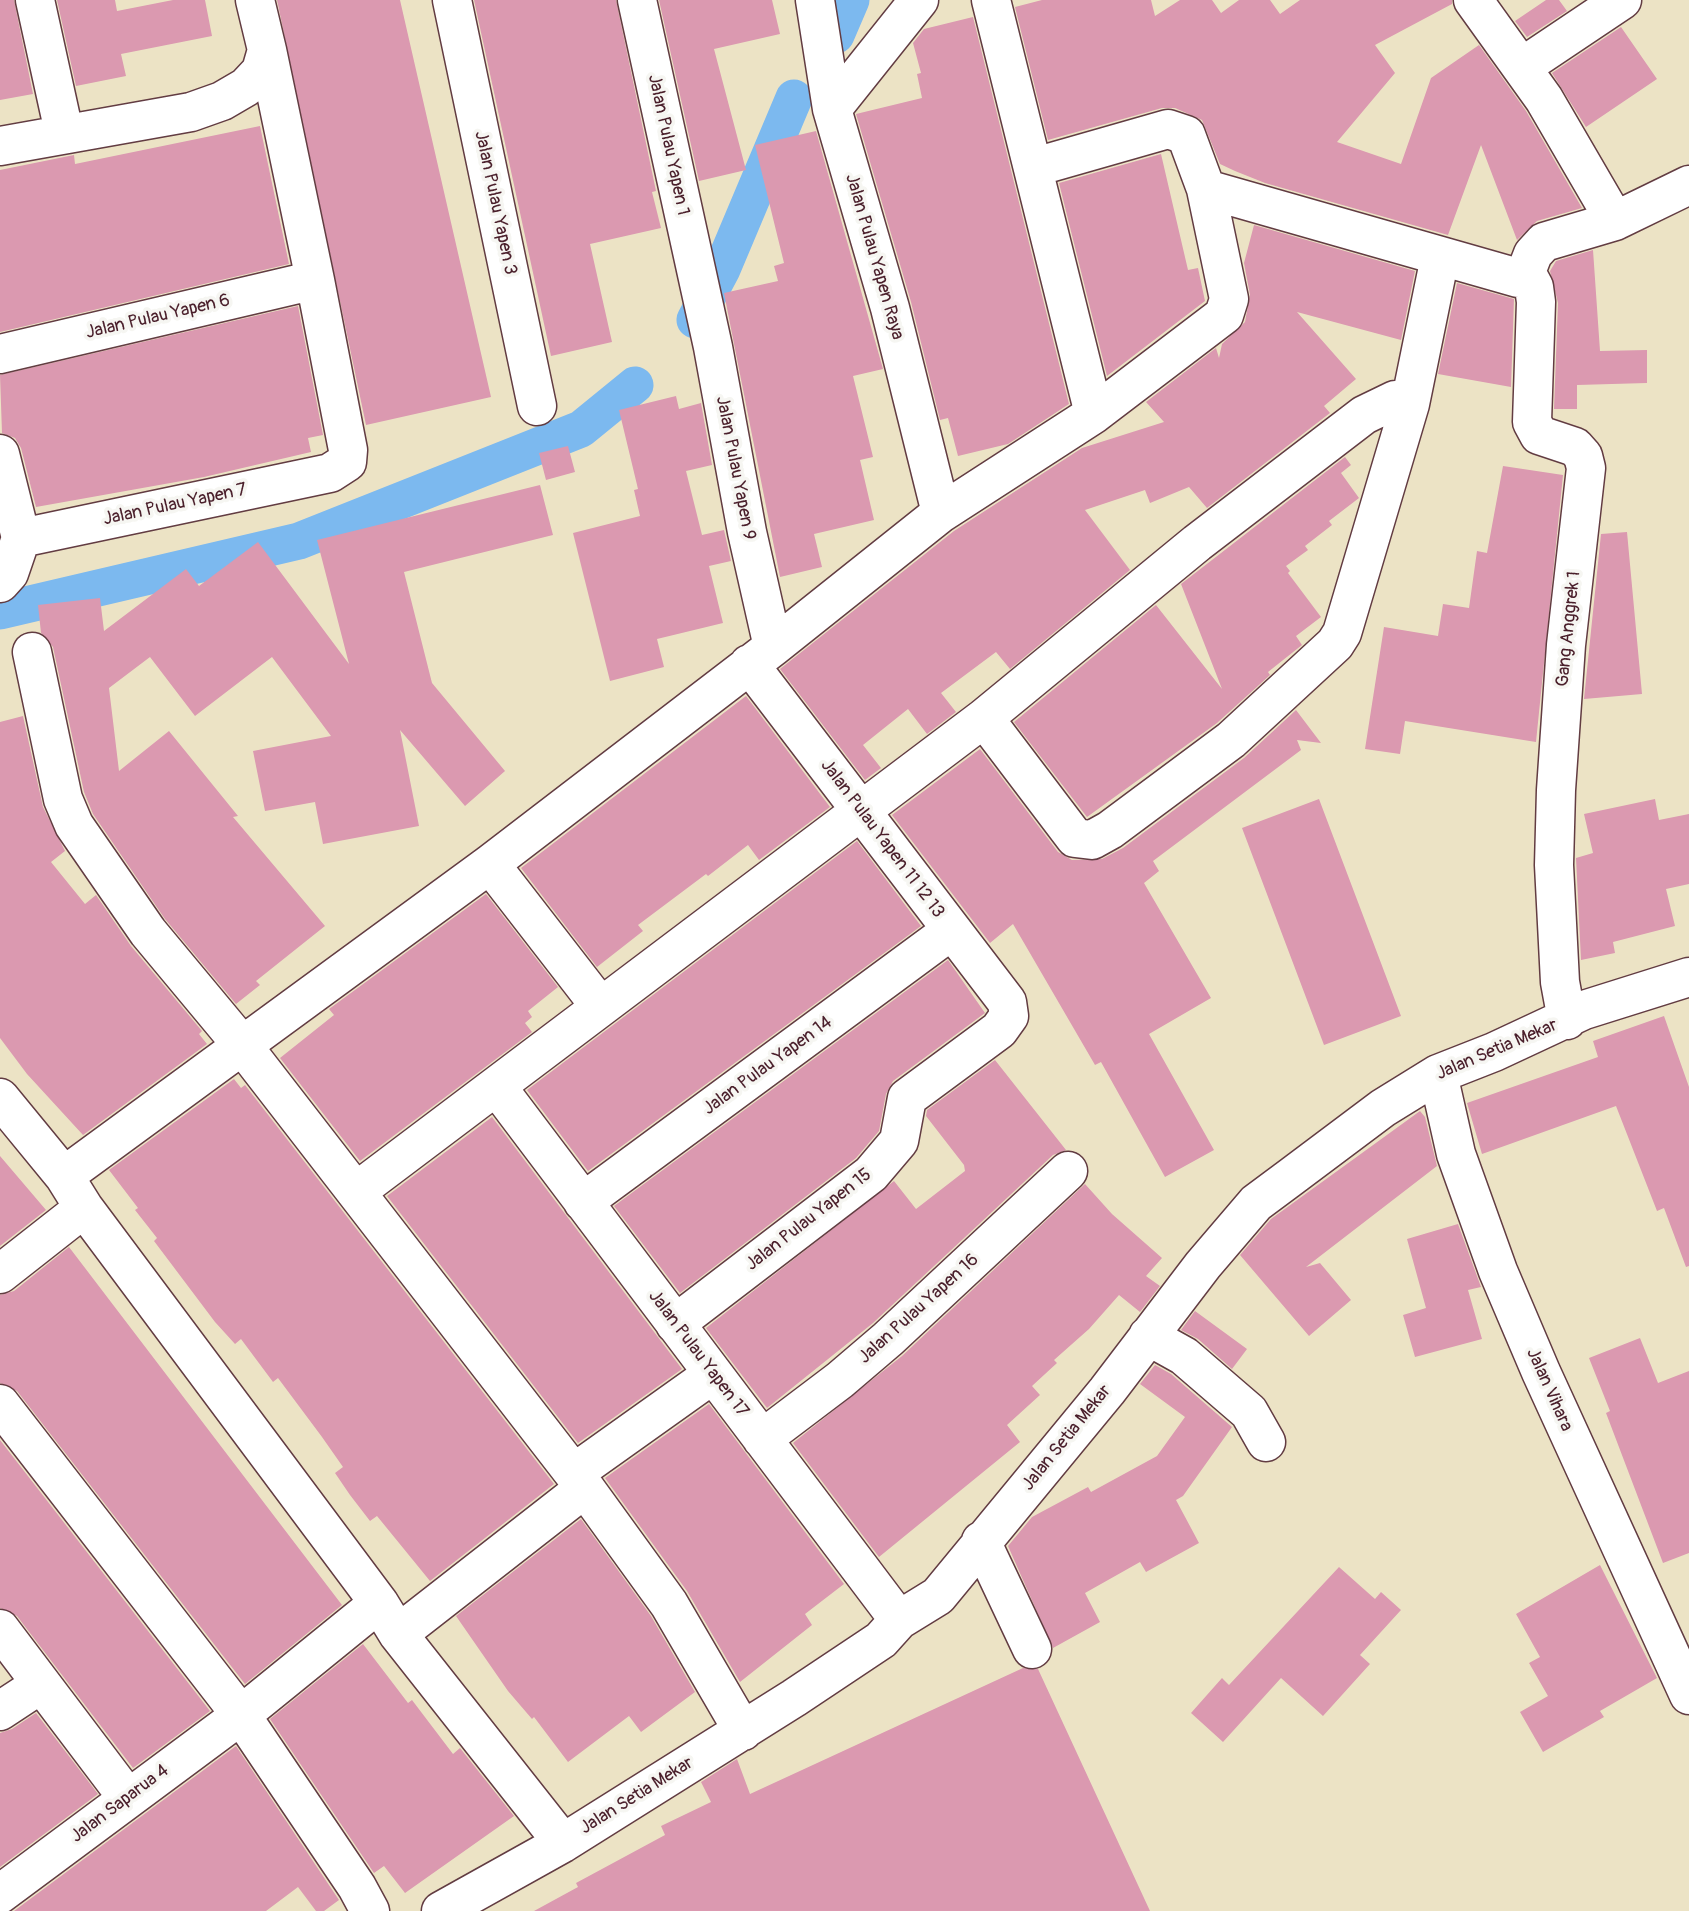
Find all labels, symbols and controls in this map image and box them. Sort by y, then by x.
street label: Jalan Pulau Yapen 1 [642,72,694,218]
street label: Jalan Pulau Yapen 3 [469,129,521,277]
street label: Jalan Pulau Yapen Raya [840,172,908,342]
street label: Jalan Pulau Yapen 6 [84,290,232,344]
street label: Jalan Pulau Yapen 9 [710,394,760,542]
street label: Jalan Pulau Yapen 7 [101,479,249,531]
street label: Gang Anggrek 1 [1552,570,1586,688]
street label: Jalan Pulau Yapen 11 12 13 [815,756,949,922]
street label: Jalan Pulau Yapen 14 [699,1012,837,1120]
street label: Jalan Setia Mekar [1433,1015,1561,1085]
street label: Jalan Pulau Yapen 15 [742,1164,876,1276]
street label: Jalan Pulau Yapen 16 [854,1249,984,1369]
street label: Jalan Pulau Yapen 17 [643,1286,753,1422]
street label: Jalan Vihara [1521,1345,1577,1435]
street label: Jalan Setia Mekar [1018,1381,1116,1495]
street label: Jalan Setia Mekar [576,1753,698,1839]
street label: Jalan Saparua 4 [67,1760,173,1848]

